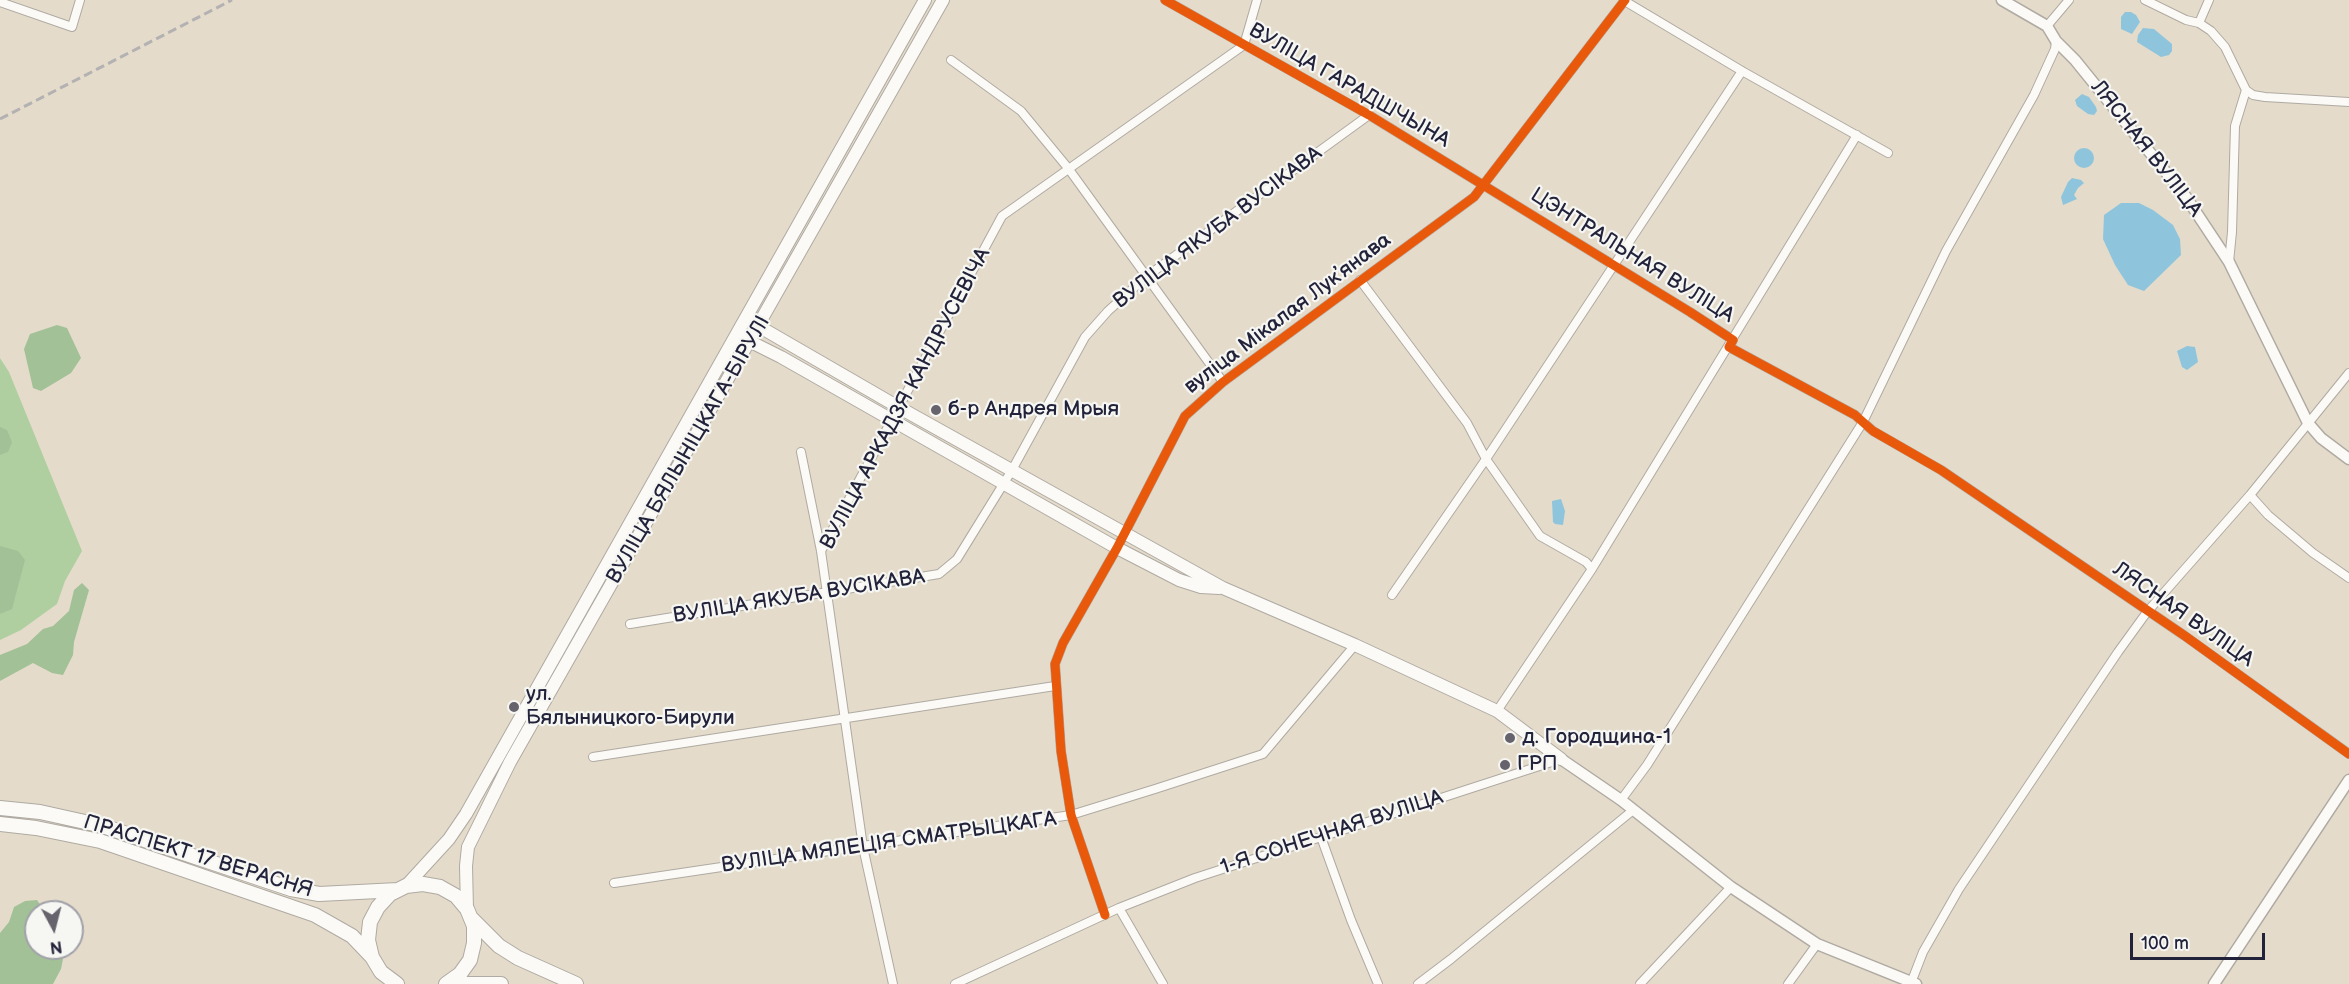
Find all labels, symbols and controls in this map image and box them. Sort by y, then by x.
street label: ВУЛІЦА ГАРАДШЧЫНА [1244,18,1454,154]
street label: ЛЯСНАЯ ВУЛІЦА [2085,76,2207,222]
street label: ВУЛІЦА ЯКУБА ВУСІКАВА [1109,141,1327,315]
street label: ЦЭНТРАЛЬНАЯ ВУЛІЦА [1526,183,1738,329]
street label: вуліца Мікалая Лукʼянава [1180,228,1396,400]
street label: ВУЛІЦА АРКАДЗЯ КАНДРУСЕВІЧА [816,244,996,554]
street label: ВУЛІЦА БЯЛЫНІЦКАГА-БІРУЛІ [602,312,776,588]
place label: б-р Андрея Мрыя [948,397,1119,423]
marker: б-р Андрея Мрыя [929,403,943,417]
street label: ЛЯСНАЯ ВУЛІЦА [2108,557,2258,673]
street label: ВУЛІЦА ЯКУБА ВУСІКАВА [671,565,927,629]
place label: ул. Бялыницкого-Бирули [526,682,735,732]
marker: ул. Бялыницкого-Бирули [507,700,521,714]
place label: д. Городщина-1 [1522,725,1671,751]
marker: д. Городщина-1 [1503,731,1517,745]
place label: ГРП [1517,752,1558,778]
marker: ГРП [1498,758,1512,772]
street label: 1-Я СОНЕЧНАЯ ВУЛІЦА [1218,785,1446,881]
street label: ВУЛІЦА МЯЛЕЦІЯ СМАТРЫЦКАГА [720,807,1058,879]
street label: ПРАСПЕКТ 17 ВЕРАСНЯ [80,810,316,904]
north arrow [24,900,84,960]
scale bar [2133,921,2268,959]
text: 100 m [2141,933,2189,954]
text: N [49,936,63,957]

